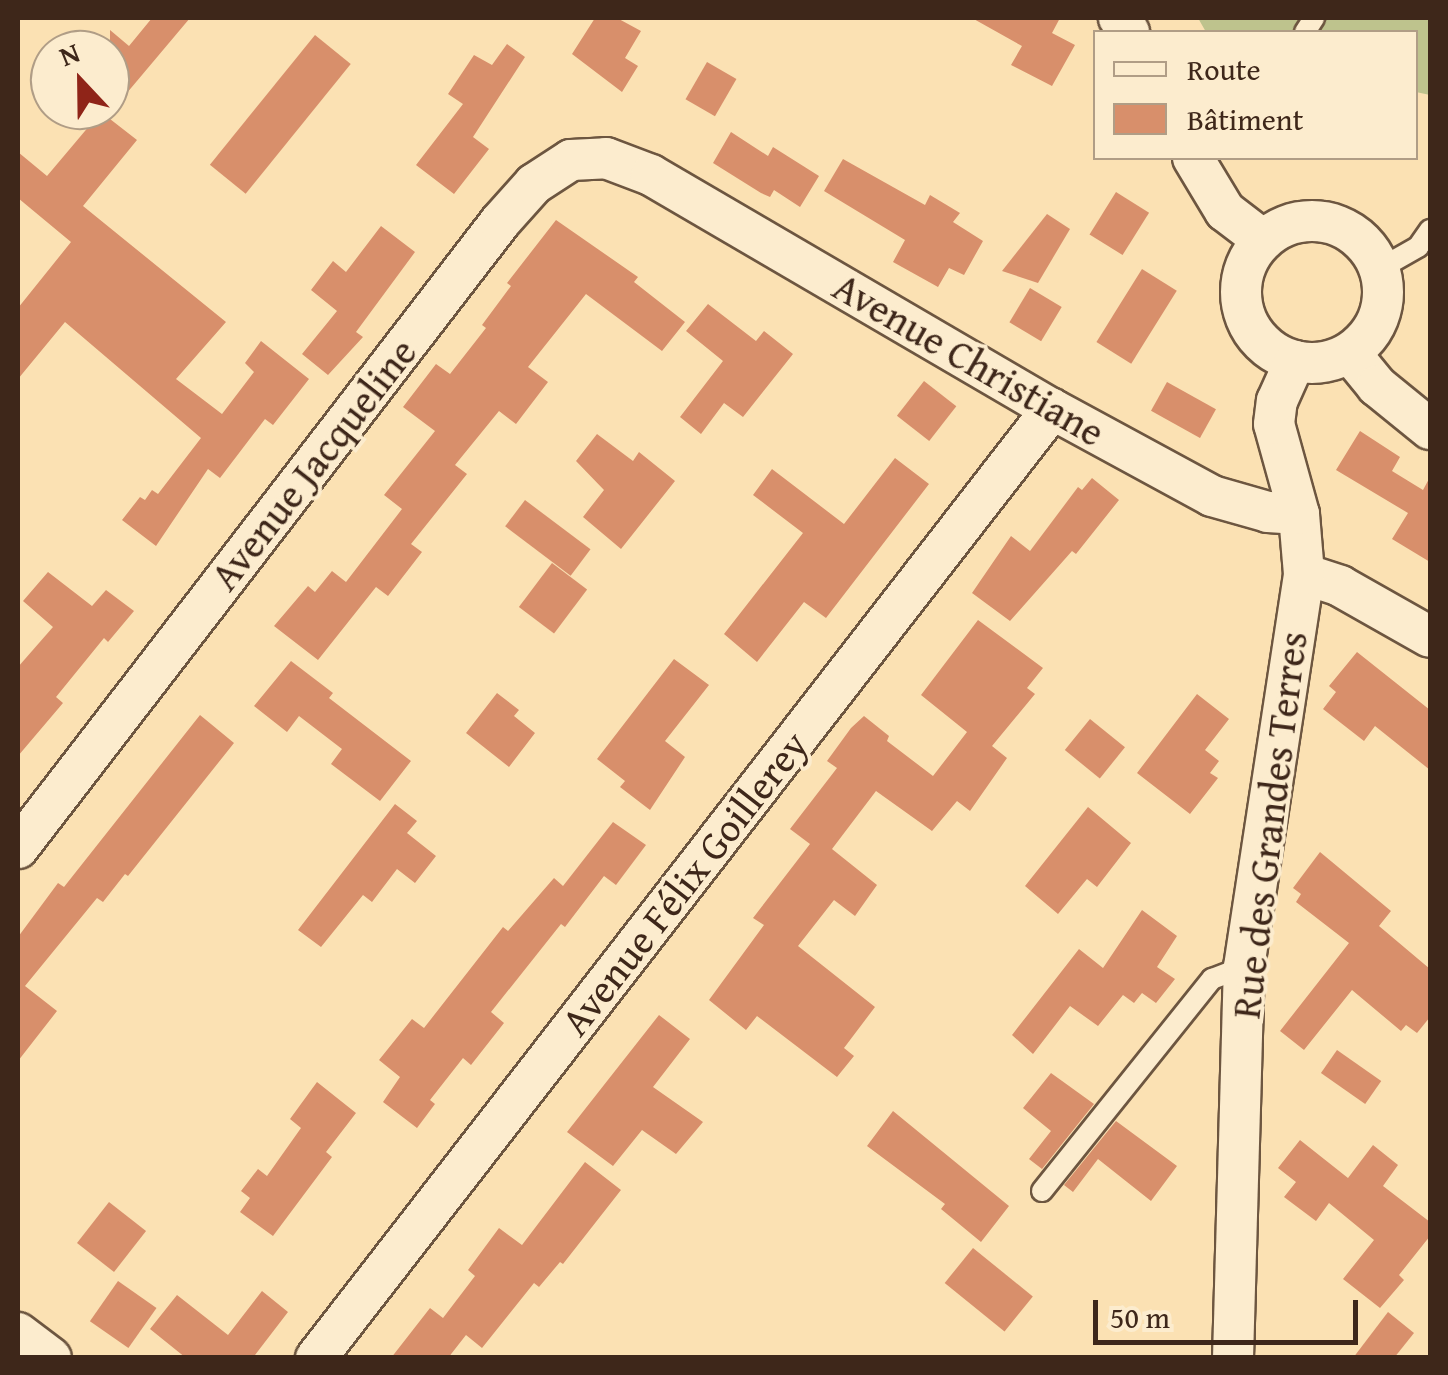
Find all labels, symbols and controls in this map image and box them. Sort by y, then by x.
north arrow [30,30,130,130]
legend [1093,30,1418,160]
text: N [53,31,86,76]
text: Route [1187,47,1260,91]
text: Bâtiment [1187,97,1303,141]
street label: Avenue Christiane [825,262,1113,456]
street label: Avenue Jacqueline [200,329,426,599]
street label: Rue des Grandes Terres [1221,629,1317,1021]
street label: Avenue Félix Goillerey [550,721,818,1045]
scale bar [1098,1280,1363,1342]
text: 50 m [1110,1295,1170,1339]

